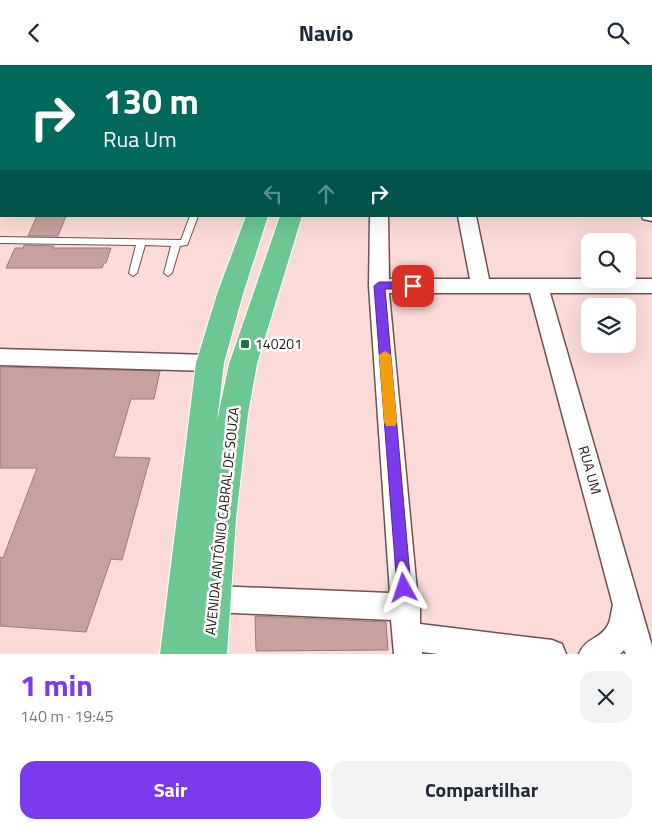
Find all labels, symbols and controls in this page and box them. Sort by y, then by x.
text: Navio [299,16,353,50]
icon: back [20,19,48,47]
icon: search [604,19,632,47]
text: 130 m [103,74,199,128]
icon: right [20,85,85,150]
text: Rua Um [103,122,177,156]
icon: left [259,180,287,208]
icon: ahead [312,180,340,208]
icon: right [365,180,393,208]
map controls [581,233,636,353]
button: search [581,233,636,288]
pin [392,265,434,307]
icon: arrive [399,272,427,300]
button: layers [581,298,636,353]
place label: 140201 [255,333,302,354]
marker: 140201 [239,338,251,350]
street label: AVENIDA ANTÔNIO CABRAL DE SOUZA [199,405,244,636]
street label: RUA UM [574,443,607,497]
position arrow [377,561,429,613]
text: 1 min [20,662,93,708]
button: close [580,671,632,723]
text: 140 m · 19:45 [20,704,114,728]
button: Sair [20,761,321,819]
button: Compartilhar [331,761,632,819]

